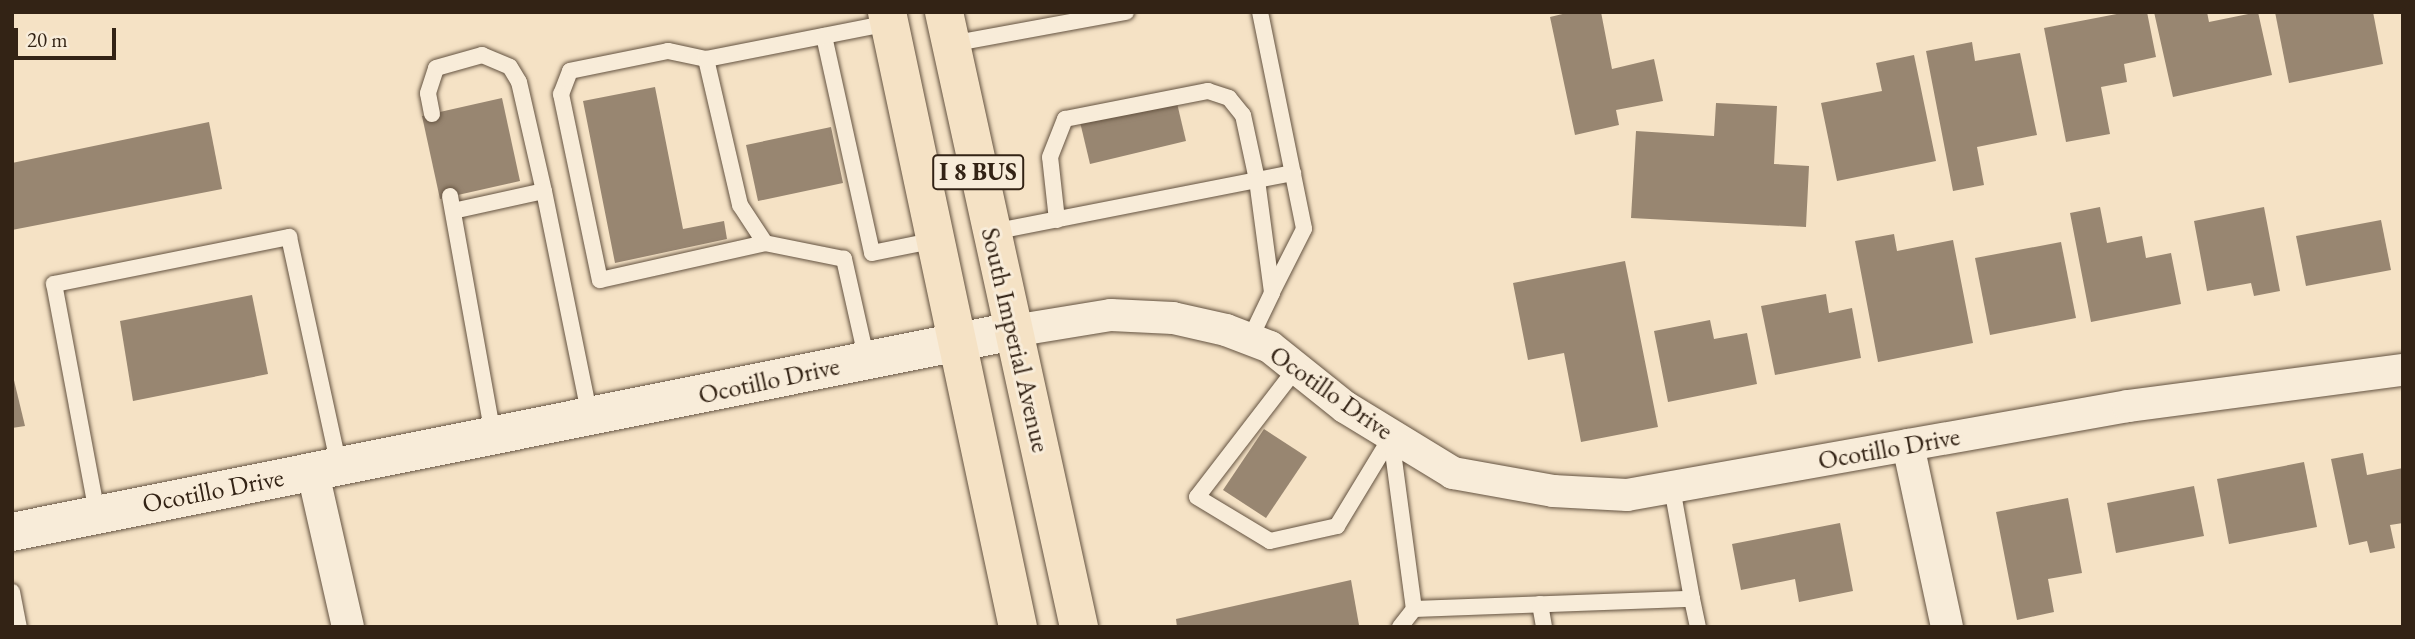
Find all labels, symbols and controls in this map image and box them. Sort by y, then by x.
scale bar [18,14,119,58]
text: 20 m [27,26,68,53]
road number: I 8 BUS [931,152,1025,192]
street label: South Imperial Avenue [974,225,1056,455]
street label: Ocotillo Drive [1263,339,1399,447]
street label: Ocotillo Drive [696,351,842,411]
street label: Ocotillo Drive [1816,421,1962,477]
street label: Ocotillo Drive [140,462,286,520]

